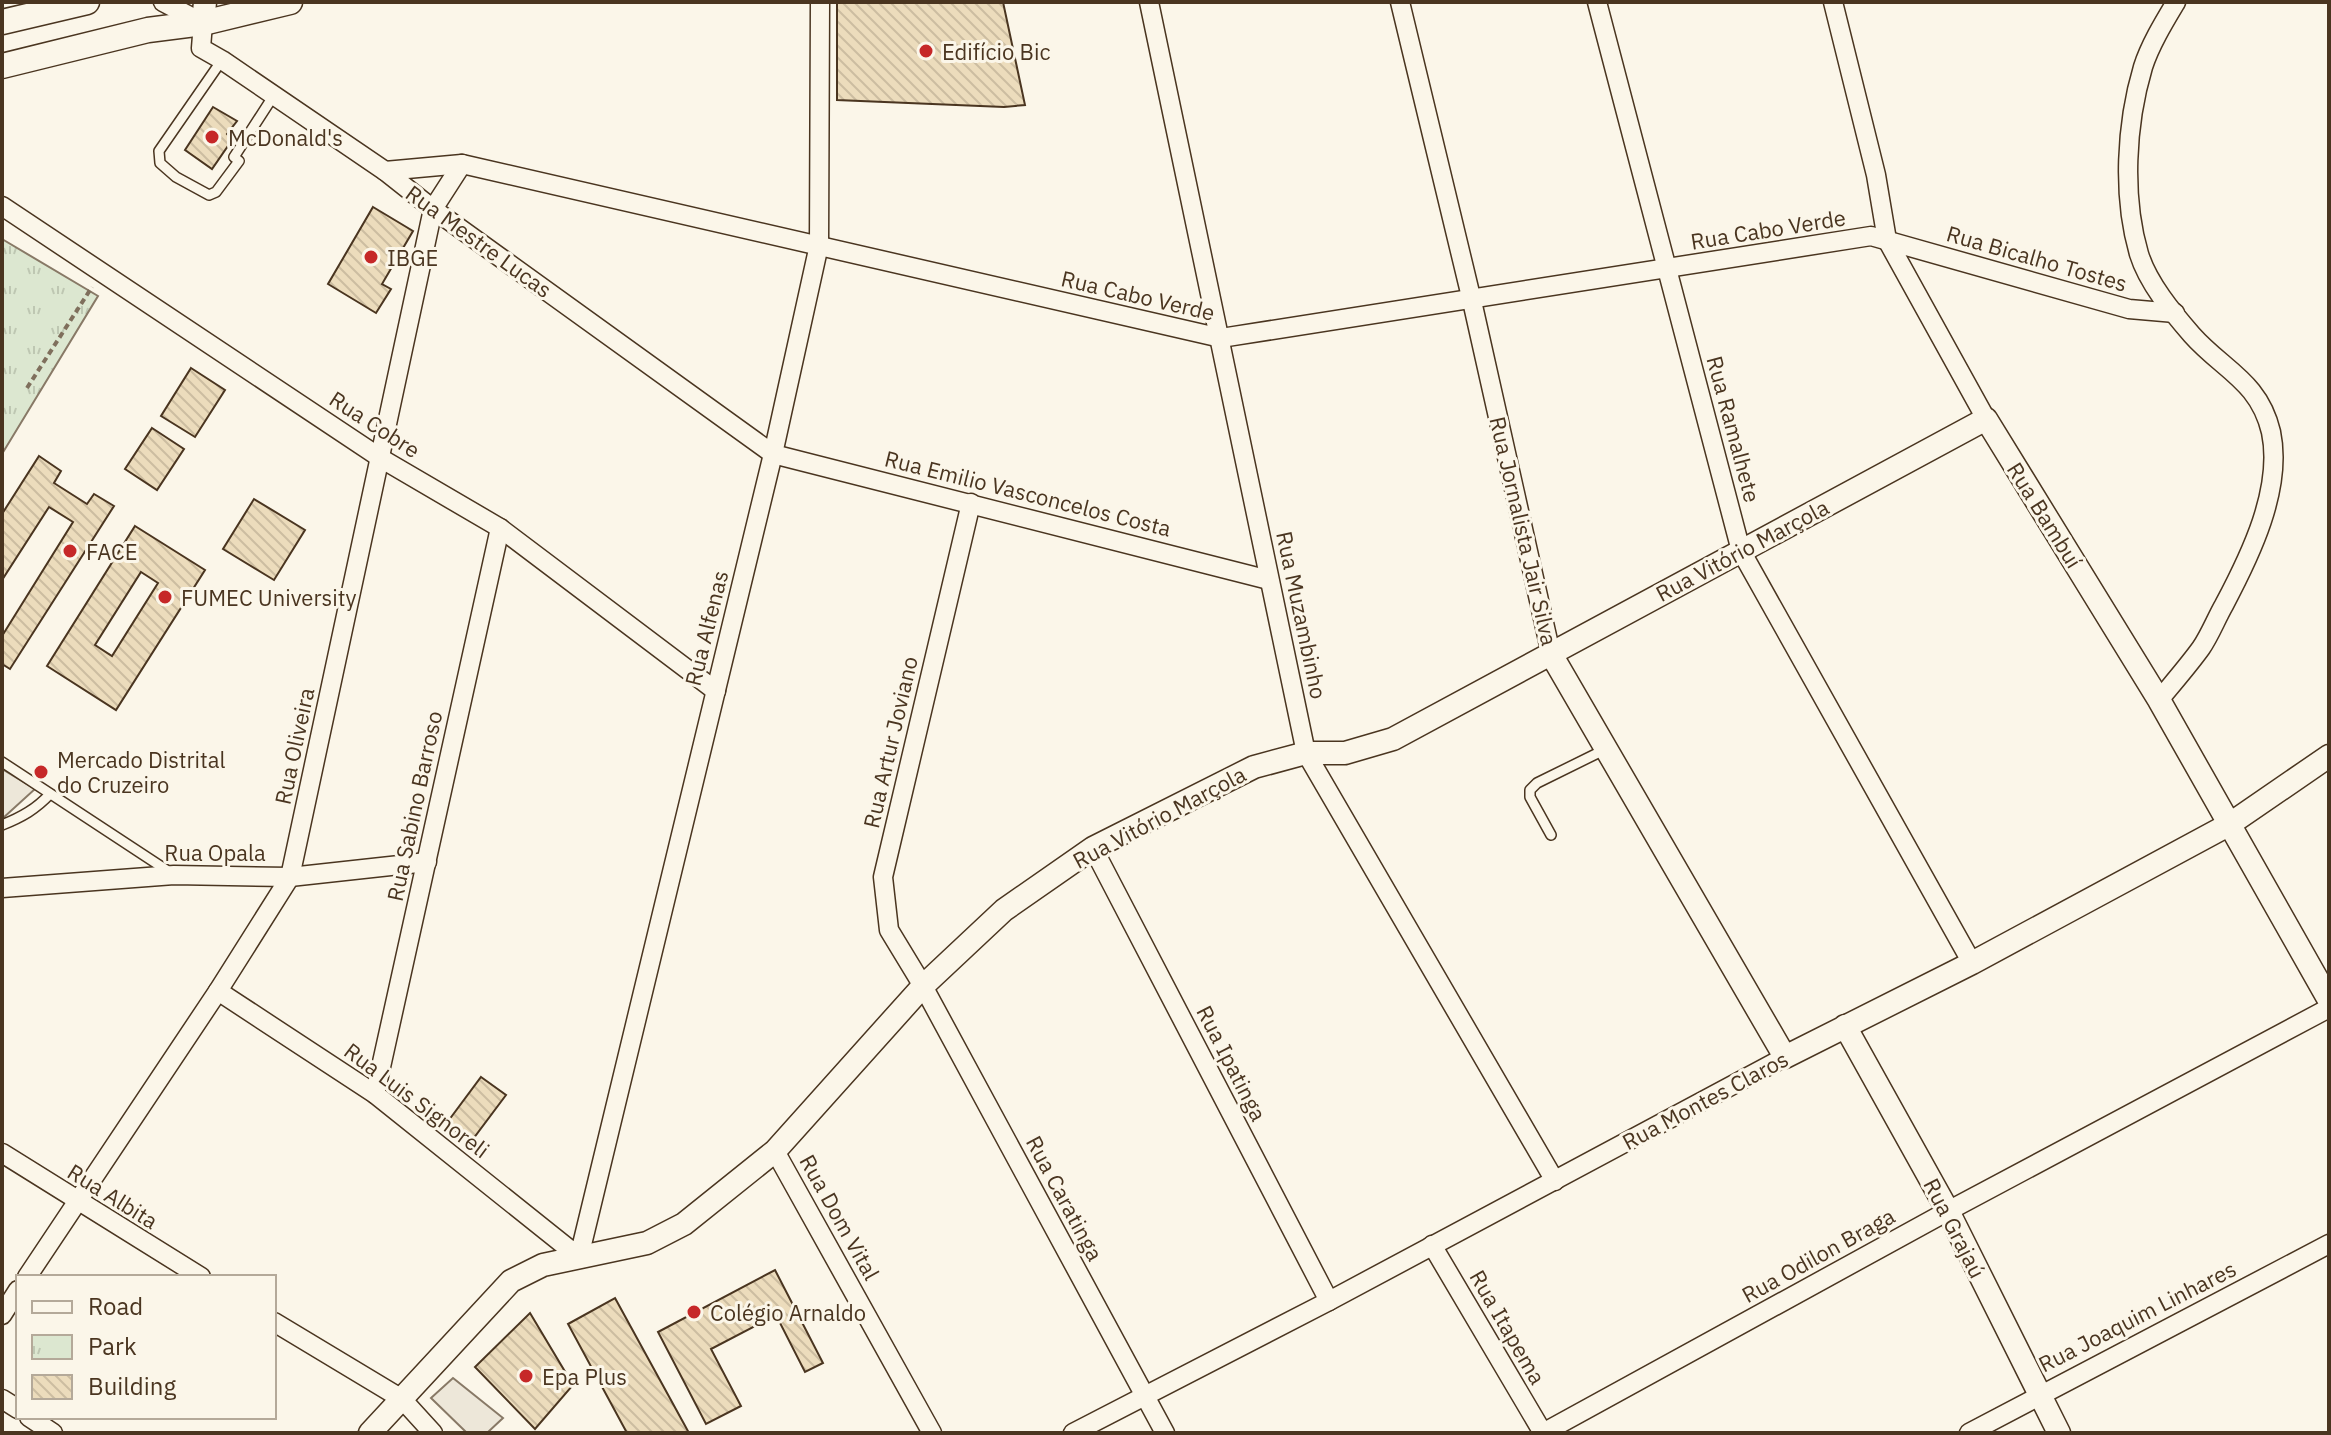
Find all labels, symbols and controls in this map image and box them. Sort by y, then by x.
place label: Edifício Bic [942,37,1051,66]
marker: Edifício Bic [917,42,935,60]
place label: McDonald's [228,123,343,152]
marker: McDonald's [203,128,221,146]
street label: Rua Mestre Lucas [400,178,558,304]
street label: Rua Cabo Verde [1688,202,1848,256]
street label: Rua Bicalho Tostes [1943,218,2131,298]
place label: IBGE [387,243,438,272]
marker: IBGE [362,248,380,266]
street label: Rua Cabo Verde [1058,263,1218,327]
street label: Rua Ramalhete [1701,353,1767,505]
street label: Rua Cobre [324,384,426,464]
street label: Rua Jornalista Jair Silva [1484,414,1565,649]
street label: Rua Emilio Vasconcelos Costa [882,443,1174,543]
street label: Rua Bambuí [2001,457,2089,574]
street label: Rua Vitório Marçola [1650,492,1834,608]
street label: Rua Muzambinho [1270,529,1334,701]
place label: FACE [86,537,138,566]
marker: FACE [61,542,79,560]
street label: Rua Alfenas [678,567,734,689]
place label: FUMEC University [181,583,356,612]
marker: FUMEC University [156,588,174,606]
street label: Rua Artur Joviano [856,653,924,831]
street label: Rua Oliveira [267,685,321,807]
street label: Rua Sabino Barroso [380,708,448,904]
place label: Mercado Distrital do Cruzeiro [57,745,226,799]
street label: Rua Vitório Marçola [1067,759,1251,875]
marker: Mercado Distrital do Cruzeiro [32,763,50,781]
street label: Rua Opala [164,838,266,867]
street label: Rua Ipatinga [1191,1000,1274,1126]
street label: Rua Luis Signoreli [339,1036,495,1164]
street label: Rua Montes Claros [1617,1044,1793,1156]
street label: Rua Caratinga [1020,1130,1110,1266]
street label: Rua Dom Vital [794,1149,886,1285]
street label: Rua Albita [62,1157,164,1235]
street label: Rua Grajaú [1917,1173,1993,1283]
street label: Rua Odilon Braga [1736,1201,1900,1309]
street label: Rua Joaquim Linhares [2033,1254,2241,1378]
street label: Rua Itapema [1464,1265,1553,1390]
legend [16,1275,276,1419]
text: Road [88,1290,143,1322]
place label: Colégio Arnaldo [710,1298,866,1327]
marker: Colégio Arnaldo [685,1303,703,1321]
text: Park [88,1330,137,1362]
place label: Epa Plus [542,1362,627,1391]
marker: Epa Plus [517,1367,535,1385]
text: Building [88,1370,176,1402]

